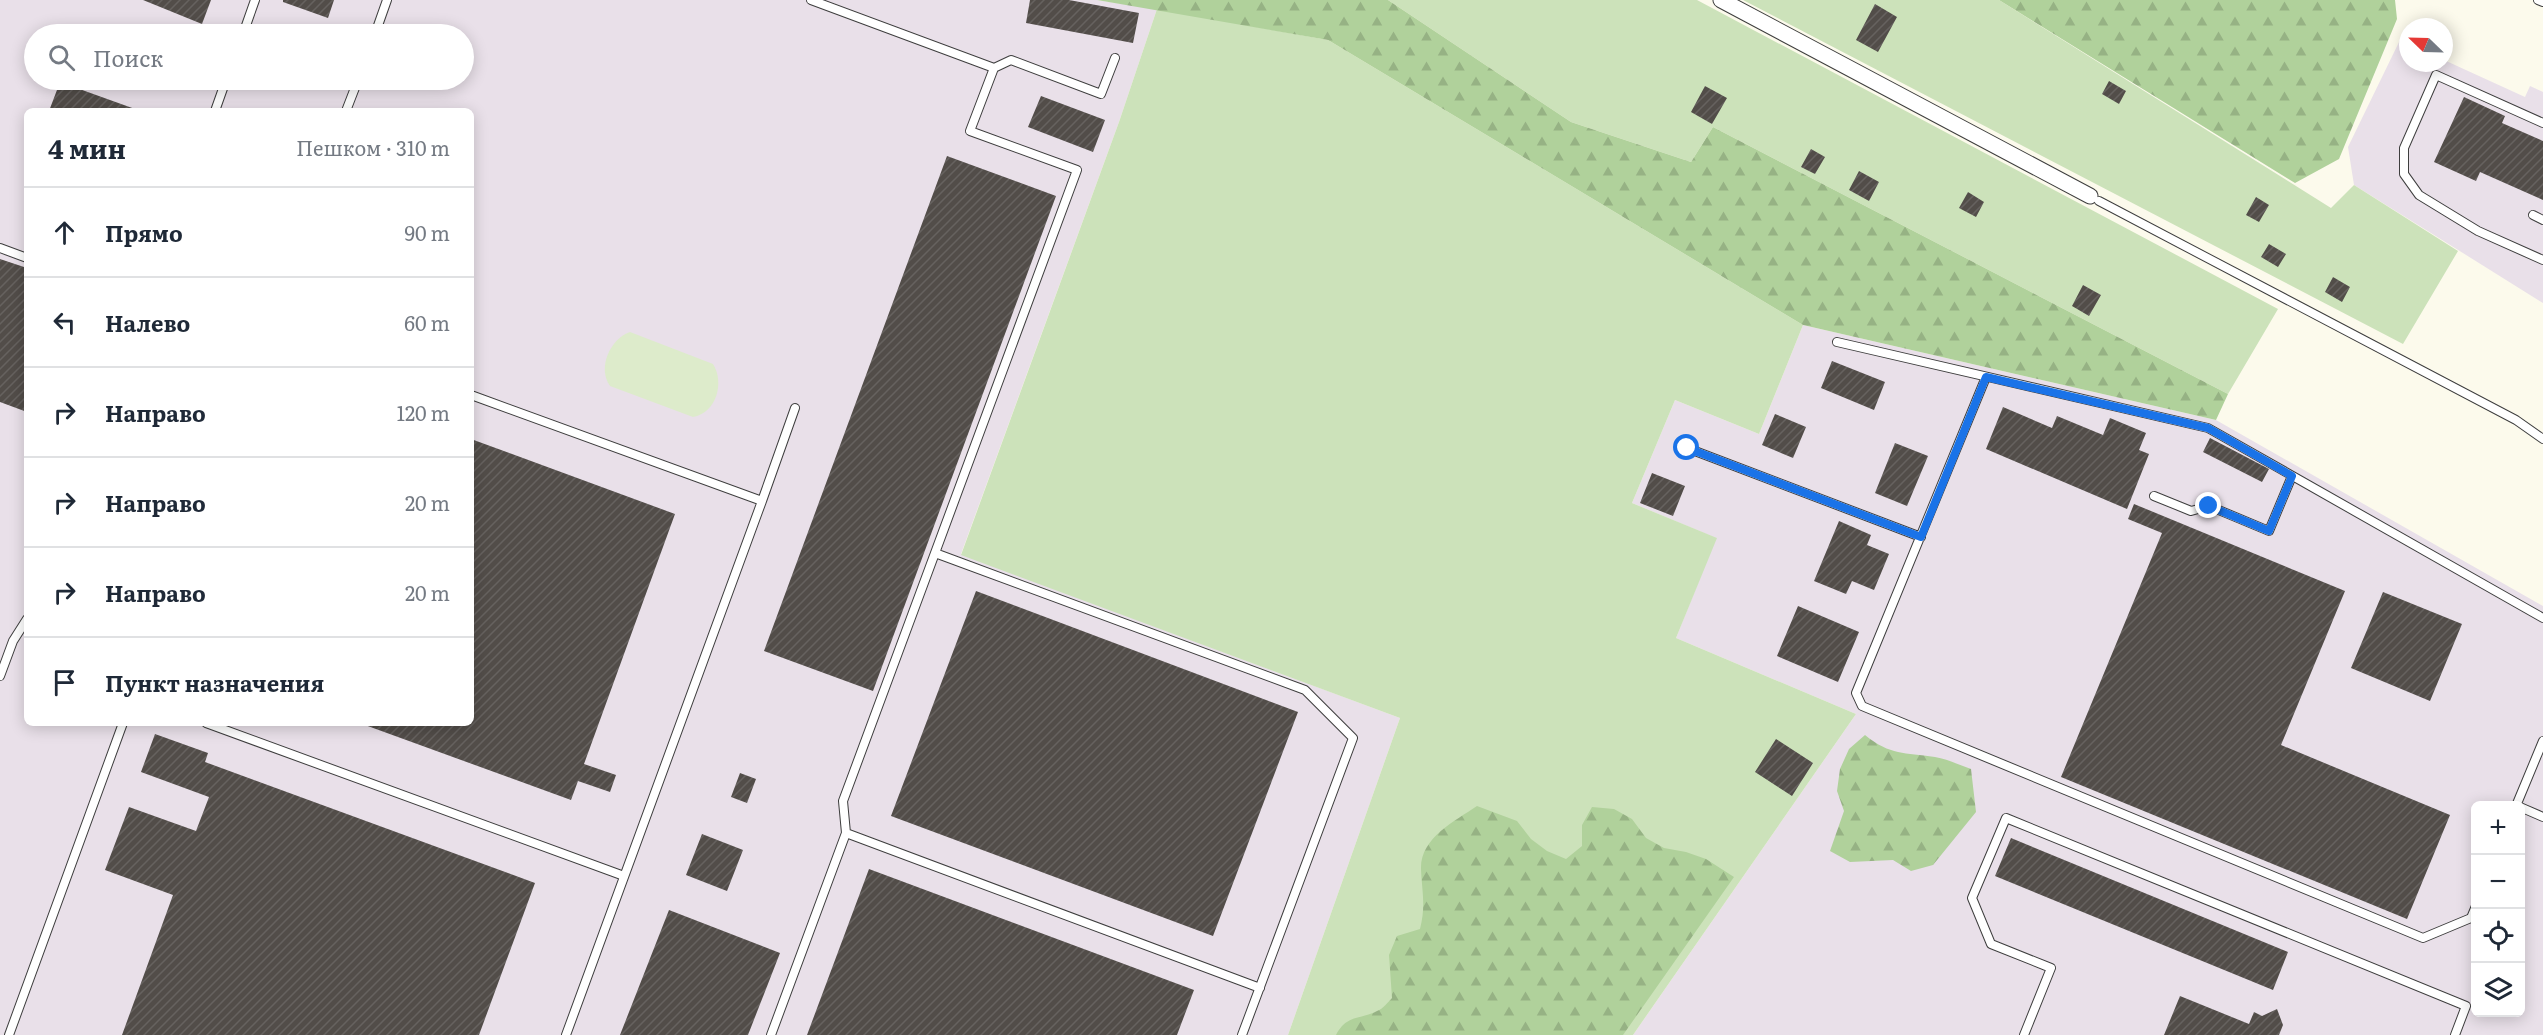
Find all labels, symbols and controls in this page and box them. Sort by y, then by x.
north arrow [2399,18,2453,72]
search box [24,24,474,90]
icon: search [45,41,78,74]
text: Поиск [93,41,163,74]
text: 4 мин [48,128,126,167]
text: Пешком · 310 m [296,132,450,162]
icon: ahead [48,216,81,249]
text: Прямо [105,216,183,249]
text: 90 m [405,217,450,247]
icon: left [48,306,81,339]
text: Налево [105,306,190,339]
text: 60 m [404,307,450,337]
icon: right [48,396,81,429]
text: Направо [105,396,206,429]
text: 120 m [397,397,450,427]
route start [1673,434,1699,460]
icon: right [48,486,81,519]
text: Направо [105,486,206,519]
text: 20 m [405,487,450,517]
route end [2195,492,2221,518]
icon: right [48,576,81,609]
text: Направо [105,576,206,609]
text: 20 m [405,577,450,607]
icon: arrive [48,666,81,699]
text: Пункт назначения [105,666,324,699]
map controls [2471,801,2525,1017]
button: + [2471,801,2525,855]
button: − [2471,855,2525,909]
button: locate [2471,909,2525,963]
button: layers [2471,963,2525,1017]

